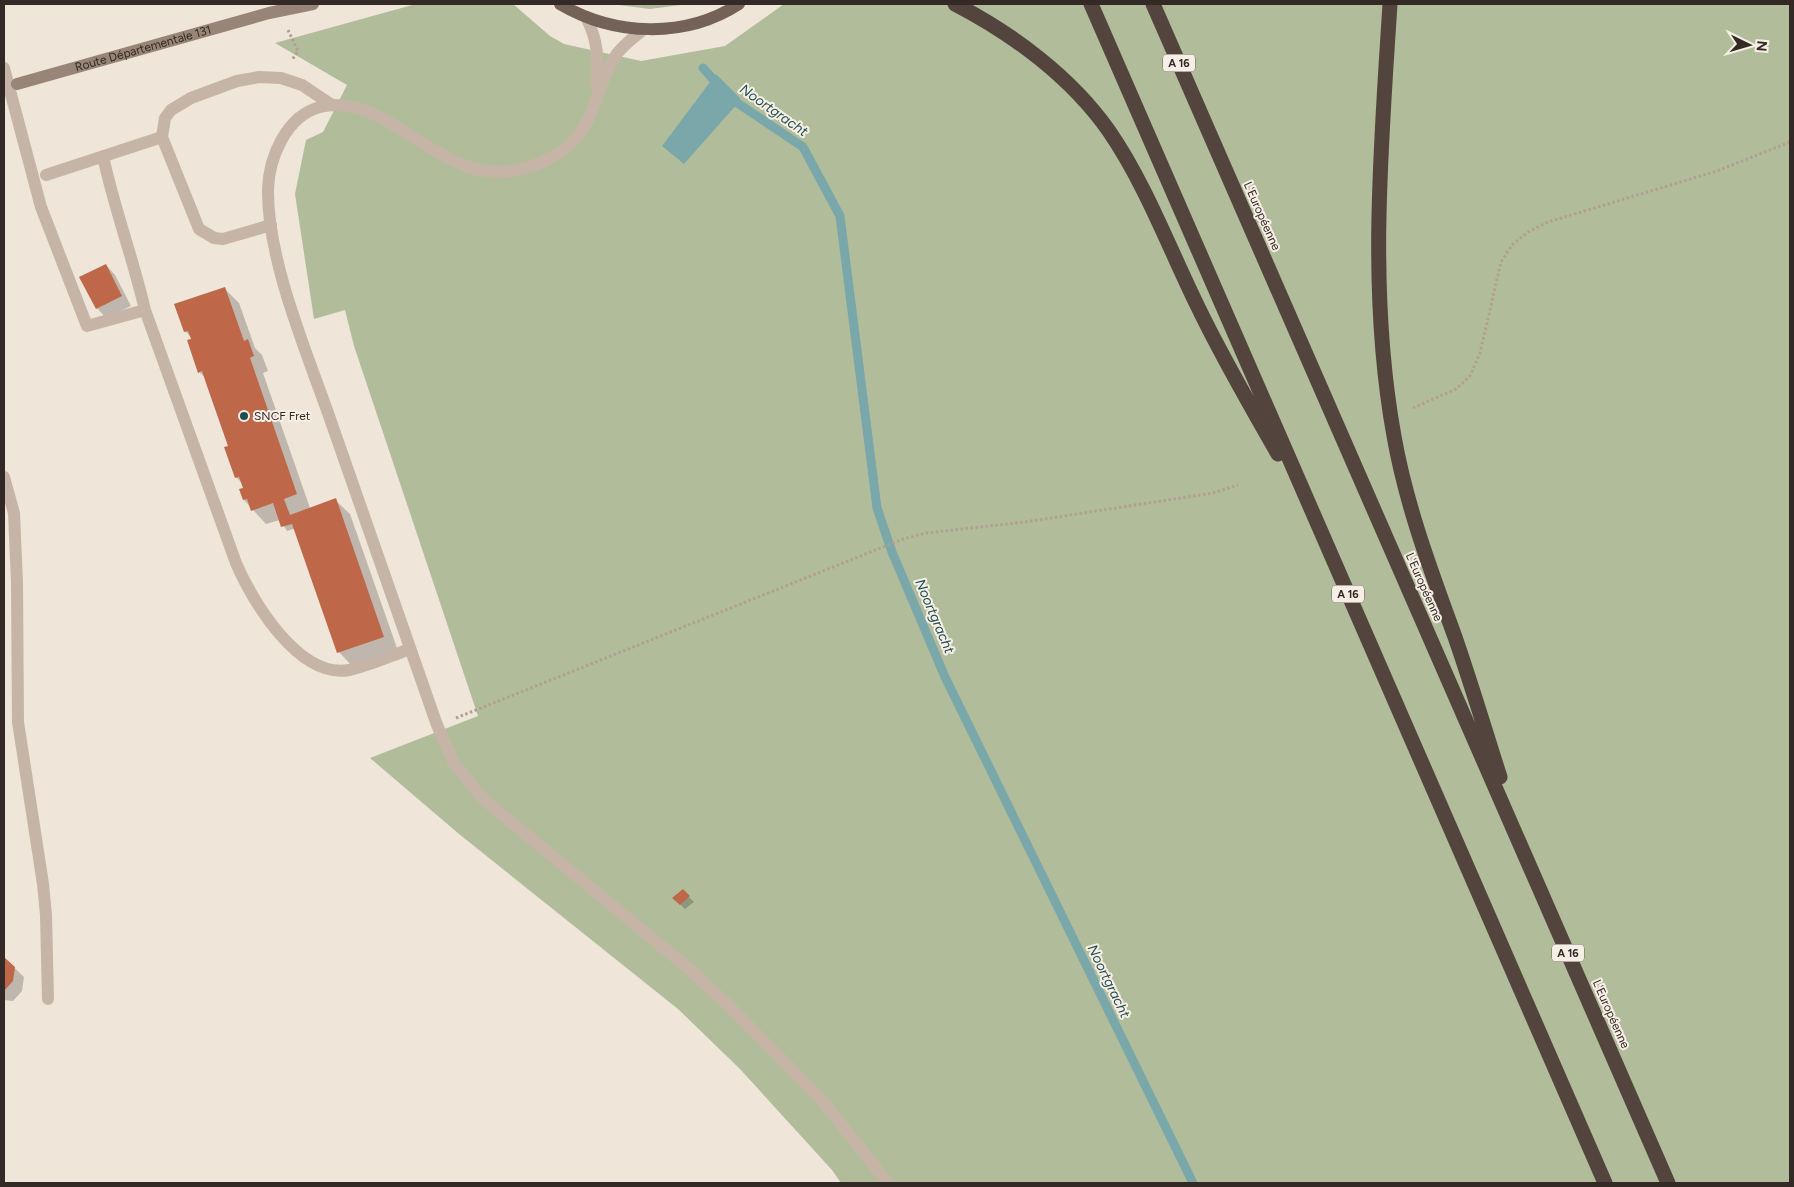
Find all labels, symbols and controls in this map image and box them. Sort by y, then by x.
north arrow [1724,20,1774,70]
street label: Route Départementale 131 [73,23,213,74]
text: N [1753,40,1770,52]
road number: A 16 [1163,54,1195,72]
water label: Noortgracht [736,81,812,140]
street label: L'Européenne [1241,180,1284,253]
place label: SNCF Fret [254,409,311,423]
marker: SNCF Fret [238,410,250,422]
street label: L'Européenne [1403,551,1446,624]
water label: Noortgracht [911,576,958,657]
road number: A 16 [1332,586,1364,602]
water label: Noortgracht [1084,942,1134,1021]
road number: A 16 [1552,944,1584,961]
street label: L'Européenne [1590,978,1633,1051]

